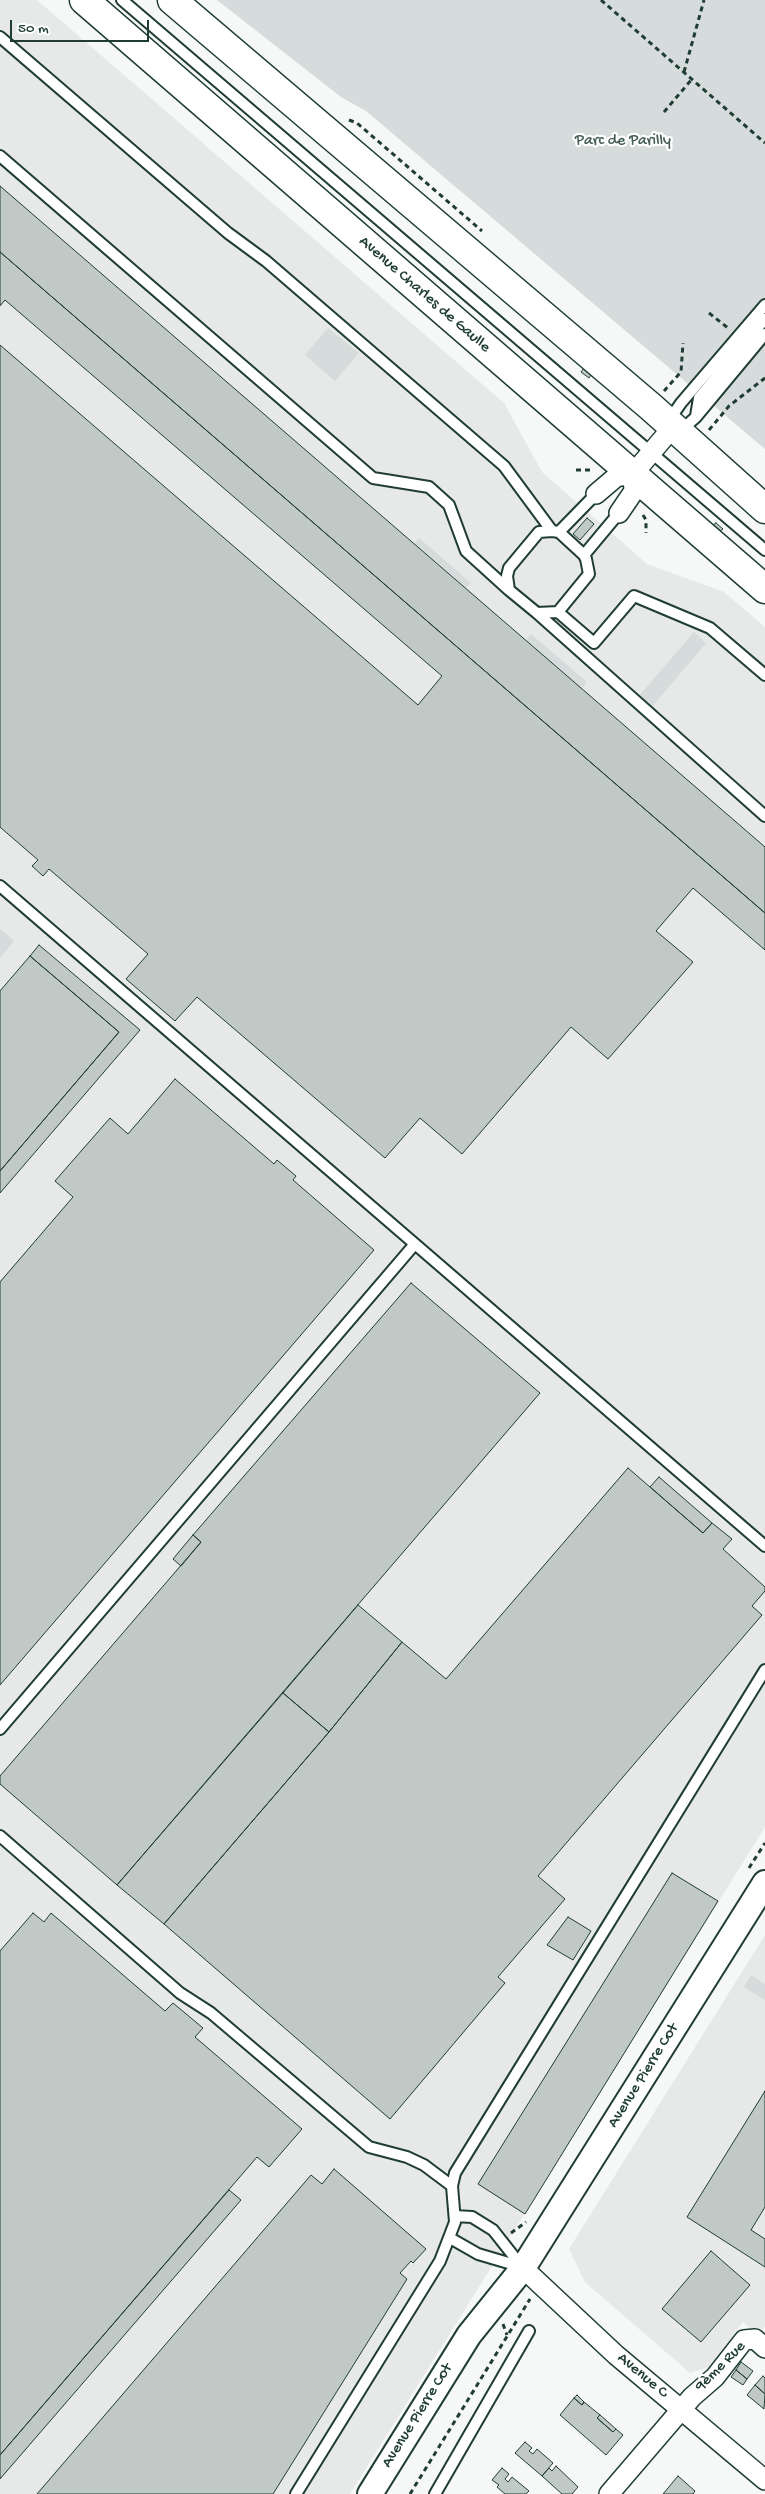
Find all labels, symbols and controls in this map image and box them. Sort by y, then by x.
scale bar [12,10,151,42]
text: 50 m [18,20,49,38]
park label: Parc de Parilly [575,132,671,152]
street label: Avenue Charles de Gaulle [354,233,494,357]
street label: Avenue Pierre Cot [604,2020,684,2132]
street label: 9ème Rue [692,2338,750,2396]
street label: Avenue C [613,2349,671,2403]
street label: Avenue Pierre Cot [378,2360,458,2472]

